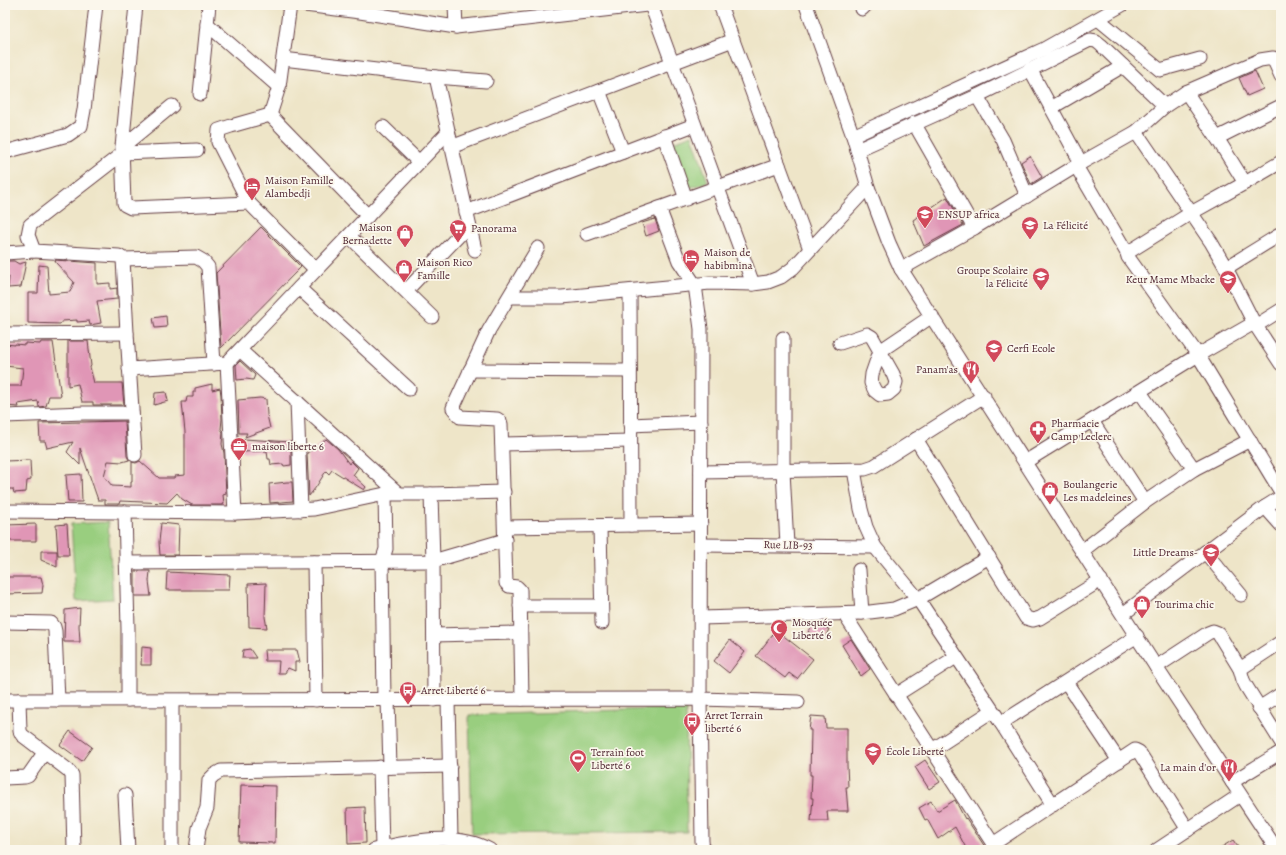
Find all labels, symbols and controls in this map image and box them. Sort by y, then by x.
place label: Maison Famille Alambedji [264,173,333,201]
hotel icon: Maison Famille Alambedji [242,176,262,201]
school or university icon: ENSUP africa [915,204,935,229]
place label: ENSUP africa [938,207,1001,222]
school or university icon: La Félicité [1020,215,1040,240]
supermarket icon: Panorama [448,218,468,243]
place label: La Félicité [1043,218,1088,233]
place label: Maison Bernadette [342,220,392,248]
place label: Panorama [471,221,518,236]
shop icon: Maison Bernadette [395,223,415,248]
place label: Maison de habibmina [704,245,754,273]
hotel icon: Maison de habibmina [681,248,701,273]
place label: Maison Rico Famille [417,255,473,283]
shop icon: Maison Rico Famille [394,258,414,283]
place label: Groupe Scolaire la Félicité [957,263,1028,291]
school or university icon: Groupe Scolaire la Félicité [1031,266,1051,291]
school or university icon: Keur Mame Mbacke [1218,269,1238,294]
place label: Keur Mame Mbacke [1126,272,1215,287]
school or university icon: Cerfi Ecole [984,338,1004,363]
place label: Cerfi Ecole [1007,341,1055,356]
restaurant icon: Panam'as [961,359,981,384]
place label: Panam'as [916,362,958,377]
place label: Pharmacie Camp Leclerc [1051,416,1112,444]
pharmacy icon: Pharmacie Camp Leclerc [1028,419,1048,444]
office icon: maison liberte 6 [229,436,249,461]
place label: maison liberte 6 [252,439,324,454]
place label: Boulangerie Les madeleines [1063,477,1131,505]
shop icon: Boulangerie Les madeleines [1040,480,1060,505]
street label: Rue LIB-93 [763,537,813,553]
school or university icon: Little Dreams- [1201,542,1221,567]
place label: Little Dreams- [1133,545,1198,560]
shop icon: Tourima chic [1132,594,1152,619]
place label: Tourima chic [1155,597,1214,612]
place label: Mosquée Liberté 6 [792,615,833,643]
mosque icon: Mosquée Liberté 6 [769,618,789,643]
bus stop icon: Arret Liberté 6 [398,680,418,705]
place label: Arret Liberté 6 [420,683,485,698]
place label: Arret Terrain liberté 6 [704,708,763,736]
bus stop icon: Arret Terrain liberté 6 [682,711,702,736]
school or university icon: École Liberté [863,741,883,766]
place label: École Liberté [886,744,944,759]
place label: Terrain foot Liberté 6 [591,745,644,773]
sports icon: Terrain foot Liberté 6 [568,748,588,773]
restaurant icon: La main d'or [1219,757,1239,782]
place label: La main d'or [1160,760,1216,775]

